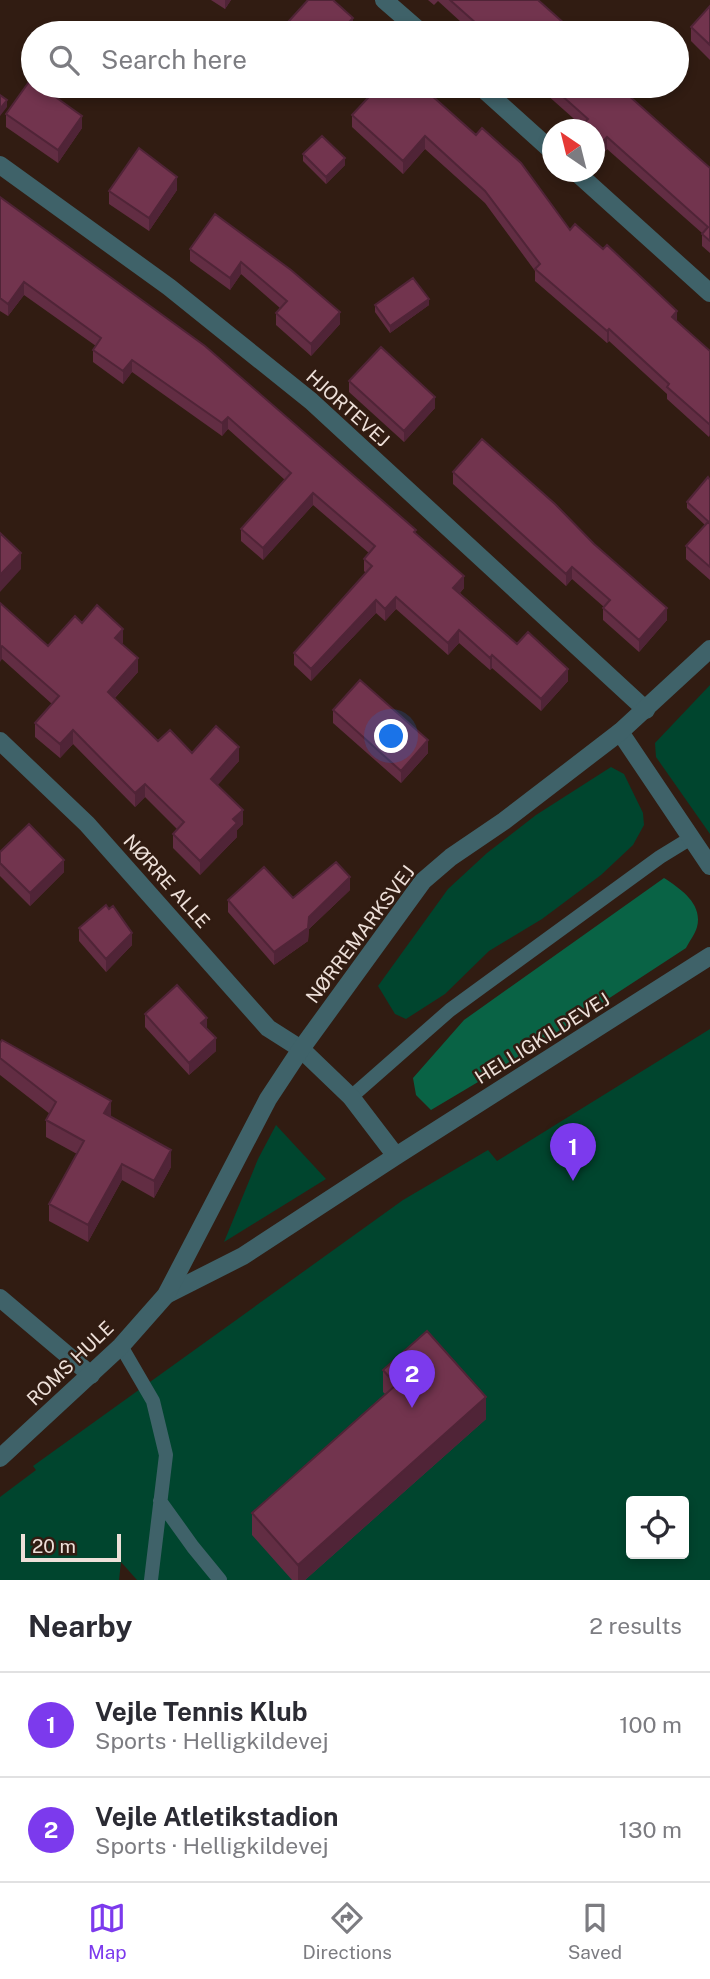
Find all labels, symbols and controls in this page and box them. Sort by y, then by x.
search box [21,21,689,98]
icon: search [45,41,83,79]
text: Search here [101,44,247,75]
north arrow [542,119,605,182]
street label: HJORTEVEJ [302,365,394,451]
your location [374,719,408,753]
street label: NØRRE ALLE [119,830,215,932]
street label: NØRREMARKSVEJ [301,861,419,1007]
street label: HELLIGKILDEVEJ [471,988,613,1088]
pin: 1 [550,1123,596,1181]
street label: ROMS HULE [22,1316,118,1410]
pin: 2 [389,1350,435,1408]
map controls [626,1496,689,1559]
button: locate [626,1496,689,1559]
scale bar [21,1531,121,1563]
text: 20 m [32,1535,76,1557]
text: Nearby [28,1608,132,1644]
text: 2 results [589,1612,682,1639]
text: Vejle Tennis Klub [95,1696,308,1727]
text: 1 [46,1711,56,1738]
text: 100 m [619,1711,682,1738]
text: Sports · Helligkildevej [95,1727,329,1754]
text: Vejle Atletikstadion [95,1801,339,1832]
text: 2 [44,1816,58,1843]
text: 130 m [619,1816,682,1843]
text: Sports · Helligkildevej [95,1832,329,1859]
tab: Map [88,1899,127,1963]
tab: Directions [303,1899,392,1963]
tab: Saved [568,1899,622,1963]

